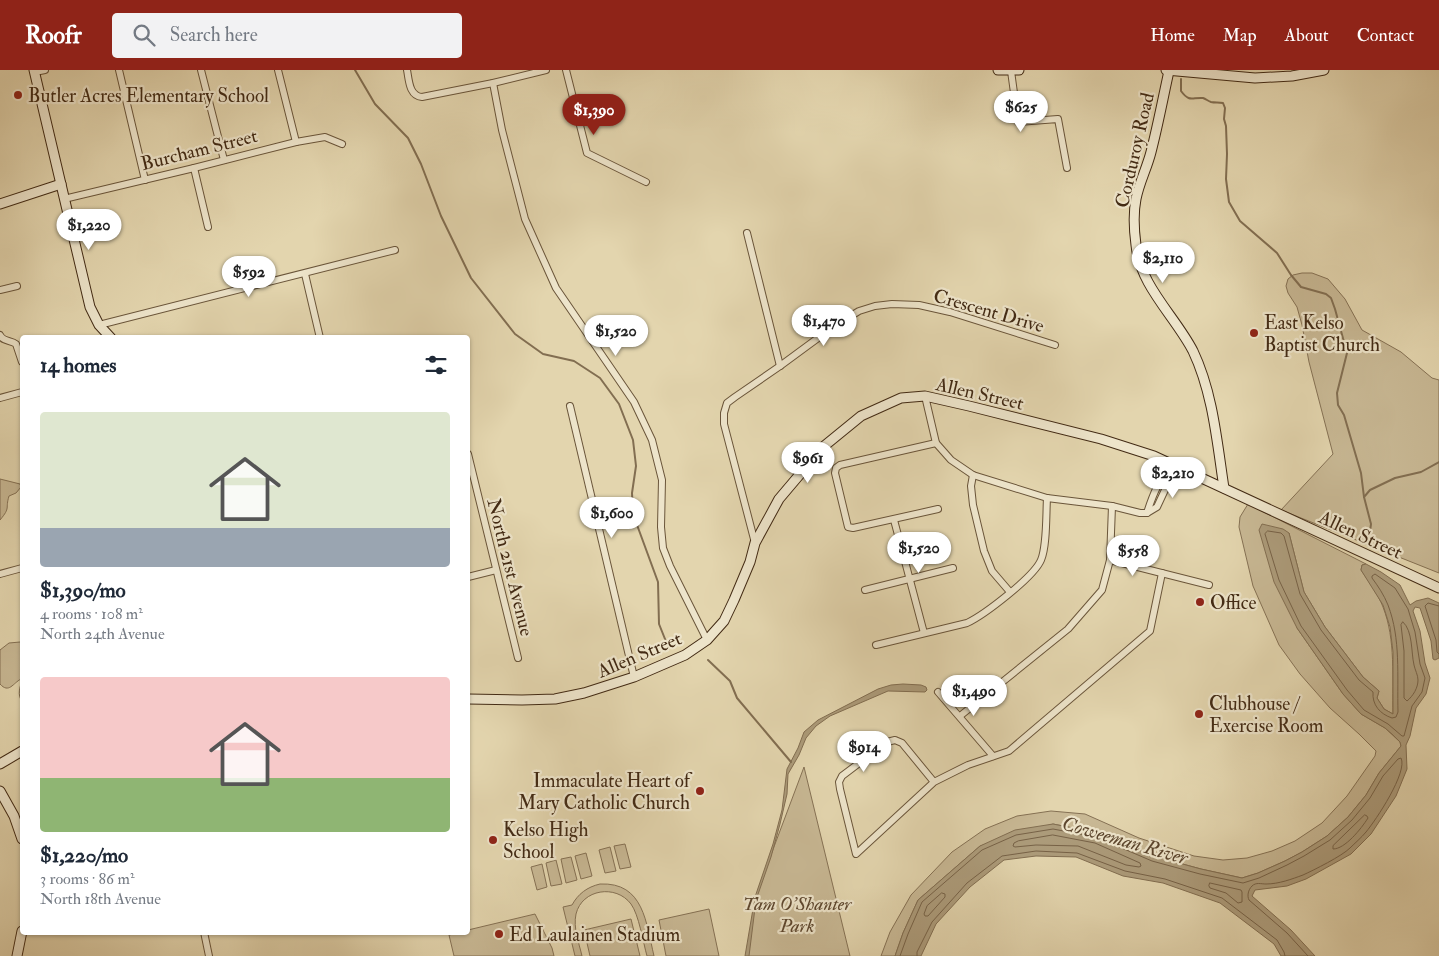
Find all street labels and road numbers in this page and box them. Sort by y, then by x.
street label: Corduroy Road [1110,90,1160,210]
street label: Burcham Street [138,124,260,176]
street label: Crescent Drive [931,284,1047,338]
street label: Allen Street [933,372,1026,416]
street label: North 21st Avenue [481,496,539,639]
street label: Allen Street [1314,505,1406,565]
street label: Allen Street [593,626,685,684]

